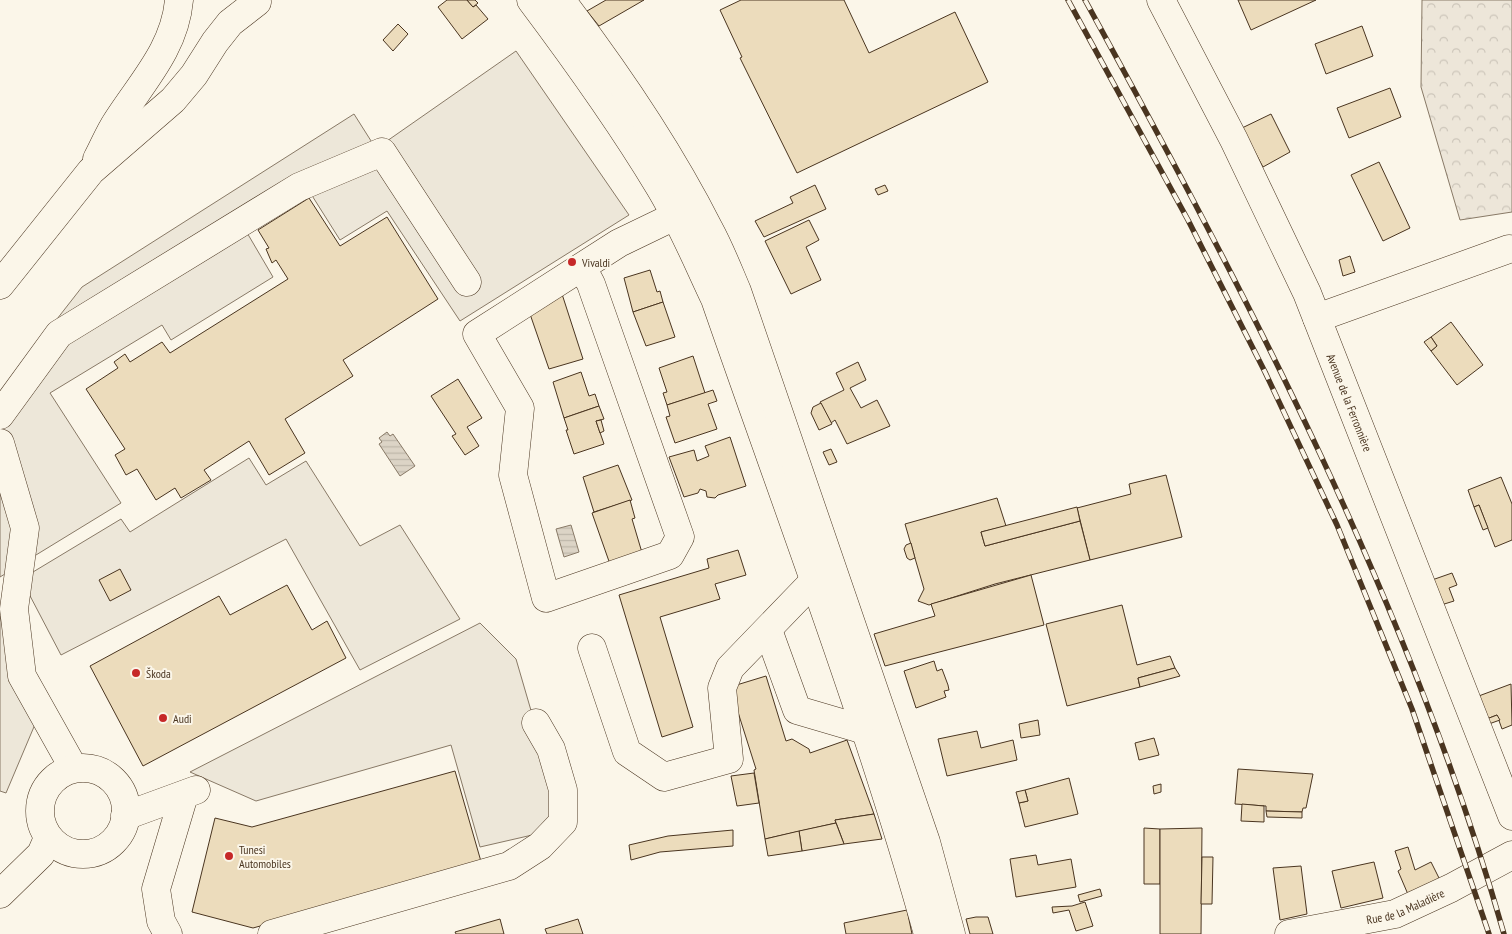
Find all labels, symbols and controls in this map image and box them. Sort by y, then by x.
place label: Vivaldi [581,255,610,270]
marker: Vivaldi [566,256,578,268]
street label: Avenue de la Ferronnière [1324,351,1376,454]
place label: Škoda [146,666,171,681]
marker: Škoda [130,667,142,679]
place label: Audi [173,711,192,726]
marker: Audi [157,712,169,724]
place label: Tunesi Automobiles [239,842,291,871]
marker: Tunesi Automobiles [223,850,235,862]
street label: Rue de la Maladière [1365,885,1447,927]

